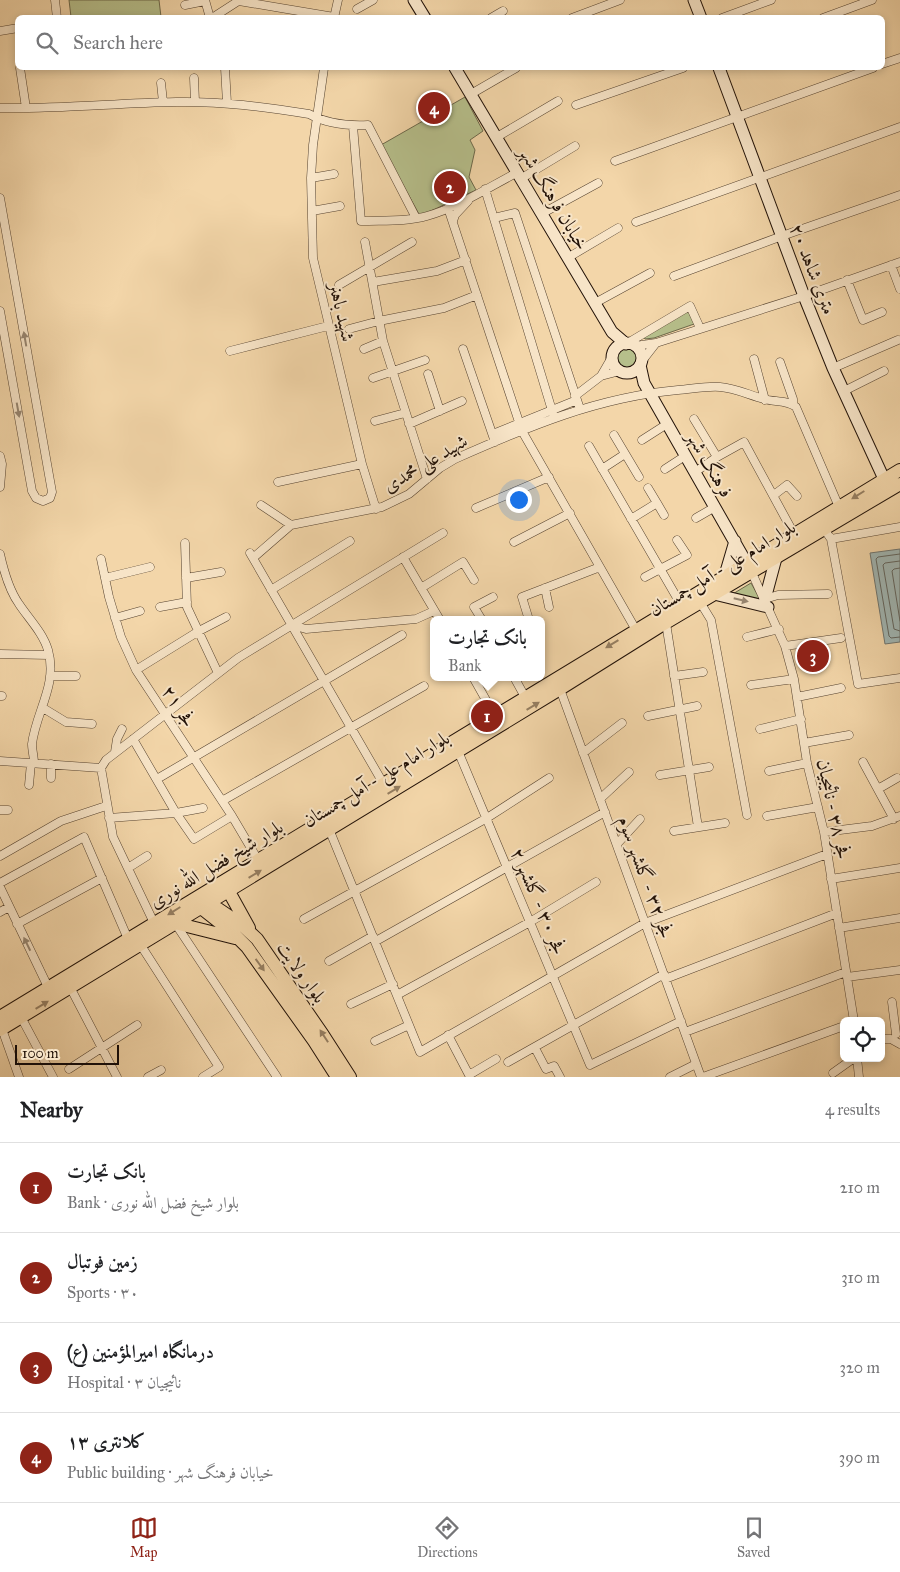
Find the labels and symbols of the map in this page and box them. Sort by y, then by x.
pin: 4 [418,89,450,127]
street label: خیابان فرهنگ شهر [512,140,595,255]
pin: 2 [434,168,466,206]
street label: ۲۰ متری شاهد [785,220,841,318]
street label: شهید باهنر [323,278,360,344]
one-way arrow [20,330,28,346]
one-way arrow [14,403,22,419]
street label: فرهنگ شهر [680,425,739,502]
street label: شهید علی محمدی [379,429,473,500]
your location [506,487,532,513]
one-way arrow [852,490,865,499]
street label: بلوار امام علی - آمل چمستان [644,515,802,625]
one-way arrow [733,596,749,604]
pin: 3 [797,637,829,675]
one-way arrow [605,640,618,649]
street label: فجر ۲۱ [156,681,201,732]
pin: 1 [471,697,503,735]
one-way arrow [526,701,539,710]
street label: بلوار امام علی - آمل چمستان [298,726,456,836]
street label: فجر ۳۸ - نائیجیان [811,757,856,861]
one-way arrow [387,786,401,795]
street label: بلوار شیخ فضل الله نوری [143,812,290,918]
street label: فجر ۳۲ - گلشهر سوم [609,813,679,943]
street label: فجر ۳۰ - گلشهر ۲ [505,844,572,958]
one-way arrow [248,870,262,879]
one-way arrow [168,906,181,915]
one-way arrow [23,936,31,951]
street label: بلوار ولایت [272,937,332,1007]
one-way arrow [255,958,265,972]
one-way arrow [35,1000,48,1009]
one-way arrow [319,1029,329,1043]
scale bar [15,1042,119,1065]

